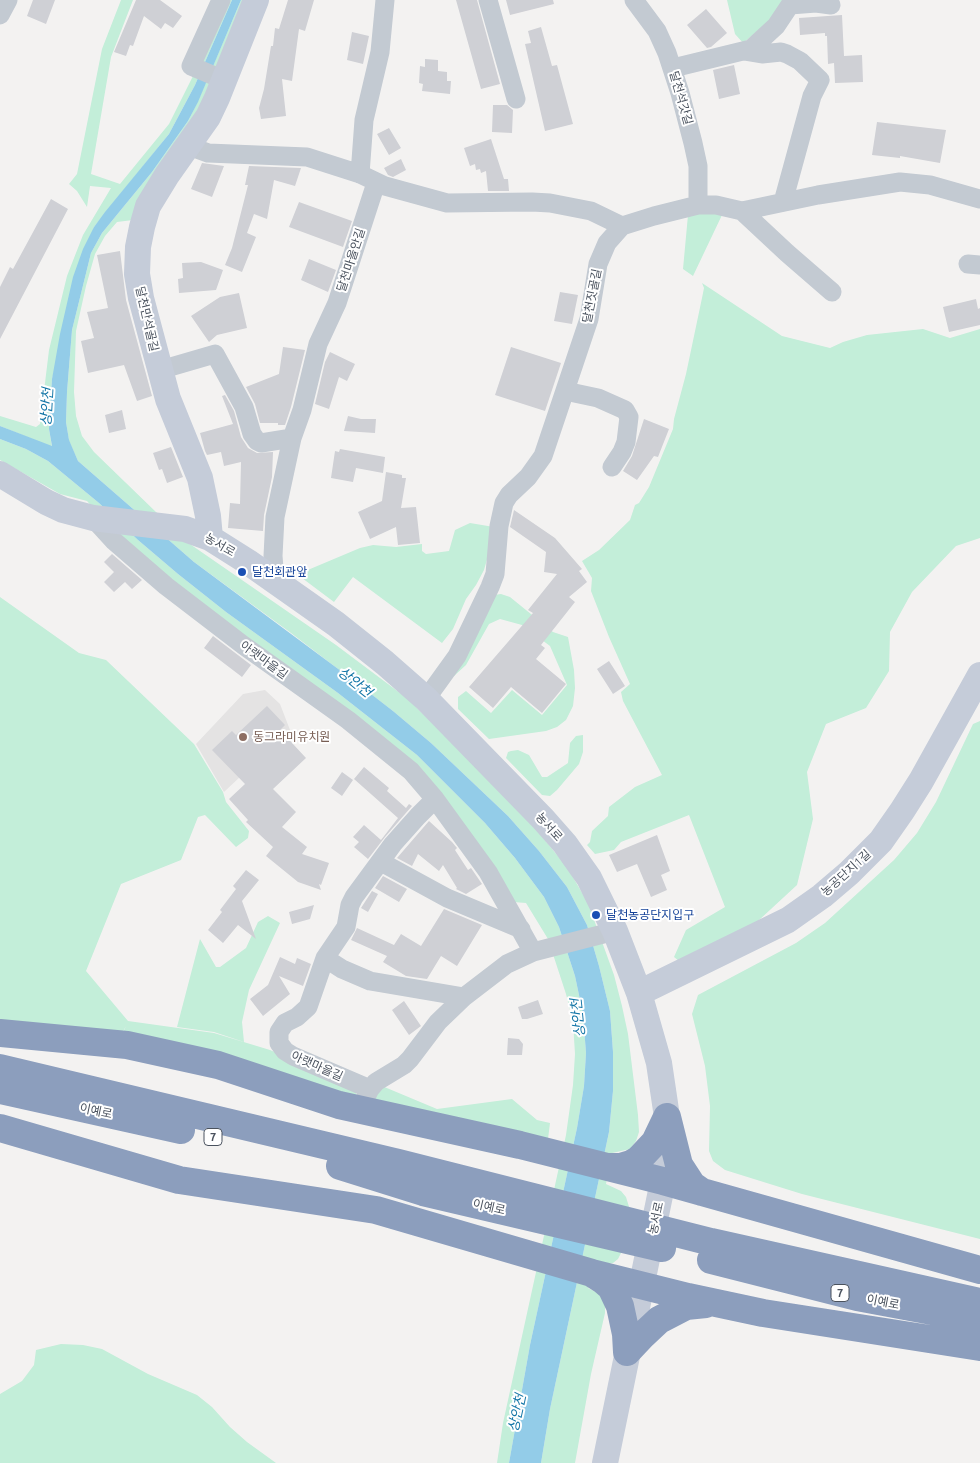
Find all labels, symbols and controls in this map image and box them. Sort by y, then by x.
street label: 달천석갓길 [666,69,696,127]
street label: 달천마을안길 [334,226,368,294]
street label: 달천짓골길 [580,268,604,324]
street label: 달천만석골길 [133,285,161,353]
water label: 상안천 [38,387,56,427]
street label: 농서로 [202,530,238,560]
place label: 달천회관앞 [252,565,307,579]
marker: 달천회관앞 [236,566,248,578]
street label: 아랫마을길 [237,638,291,682]
water label: 상안천 [335,663,375,701]
place label: 동그라미유치원 [253,730,330,744]
marker: 동그라미유치원 [237,731,249,743]
street label: 농서로 [533,810,565,844]
street label: 농공단지1길 [818,847,874,899]
place label: 달천농공단지입구 [606,908,694,922]
marker: 달천농공단지입구 [590,909,602,921]
water label: 상안천 [568,998,588,1038]
street label: 아랫마을길 [289,1048,345,1084]
street label: 이예로 [78,1101,114,1121]
road number: 7 [204,1128,222,1146]
street label: 이예로 [471,1196,507,1218]
street label: 농서로 [646,1200,666,1236]
road number: 7 [831,1285,849,1302]
street label: 이예로 [865,1292,901,1312]
water label: 상안천 [505,1392,529,1434]

